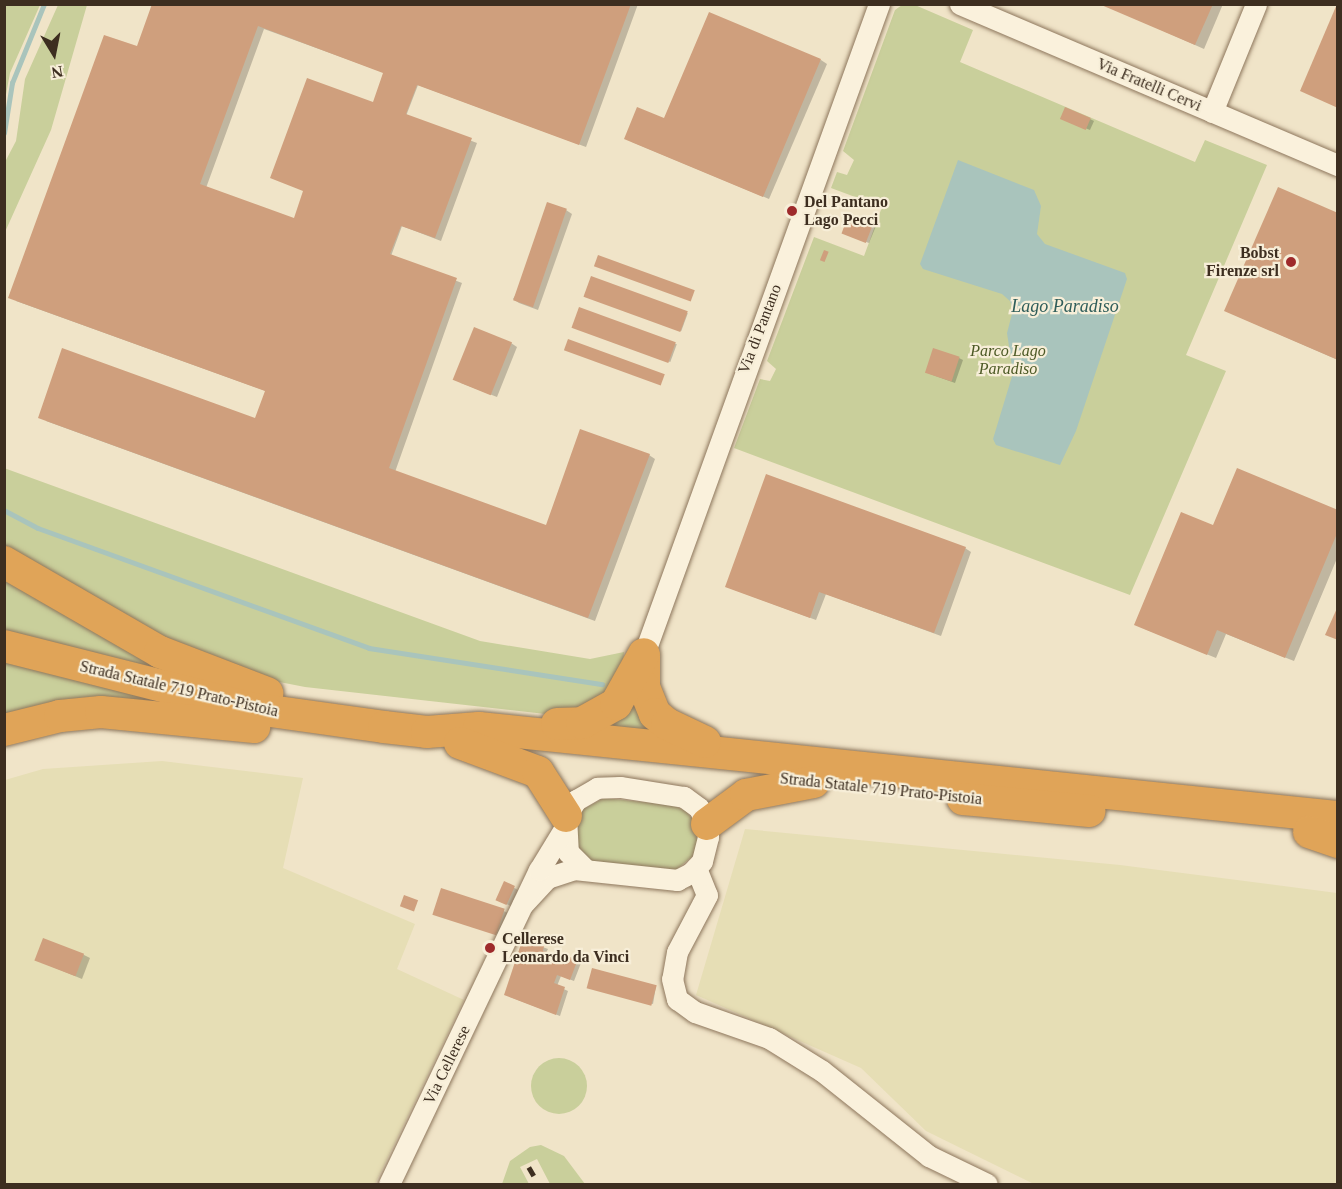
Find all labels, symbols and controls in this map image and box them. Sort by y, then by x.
north arrow [24,24,84,84]
street label: Via Fratelli Cervi [1094,54,1204,116]
text: N [50,63,64,82]
place label: Del Pantano Lago Pecci [804,192,888,230]
marker: Del Pantano Lago Pecci [785,204,799,218]
place label: Bobst Firenze srl [1206,243,1279,281]
marker: Bobst Firenze srl [1284,255,1298,269]
street label: Via di Pantano [734,282,786,376]
water label: Lago Paradiso [1011,295,1119,317]
park label: Parco Lago Paradiso [970,341,1046,379]
street label: Strada Statale 719 Prato-Pistoia [78,657,280,721]
street label: Strada Statale 719 Prato-Pistoia [779,769,983,809]
place label: Cellerese Leonardo da Vinci [502,929,629,967]
marker: Cellerese Leonardo da Vinci [483,941,497,955]
street label: Via Cellerese [420,1022,474,1108]

